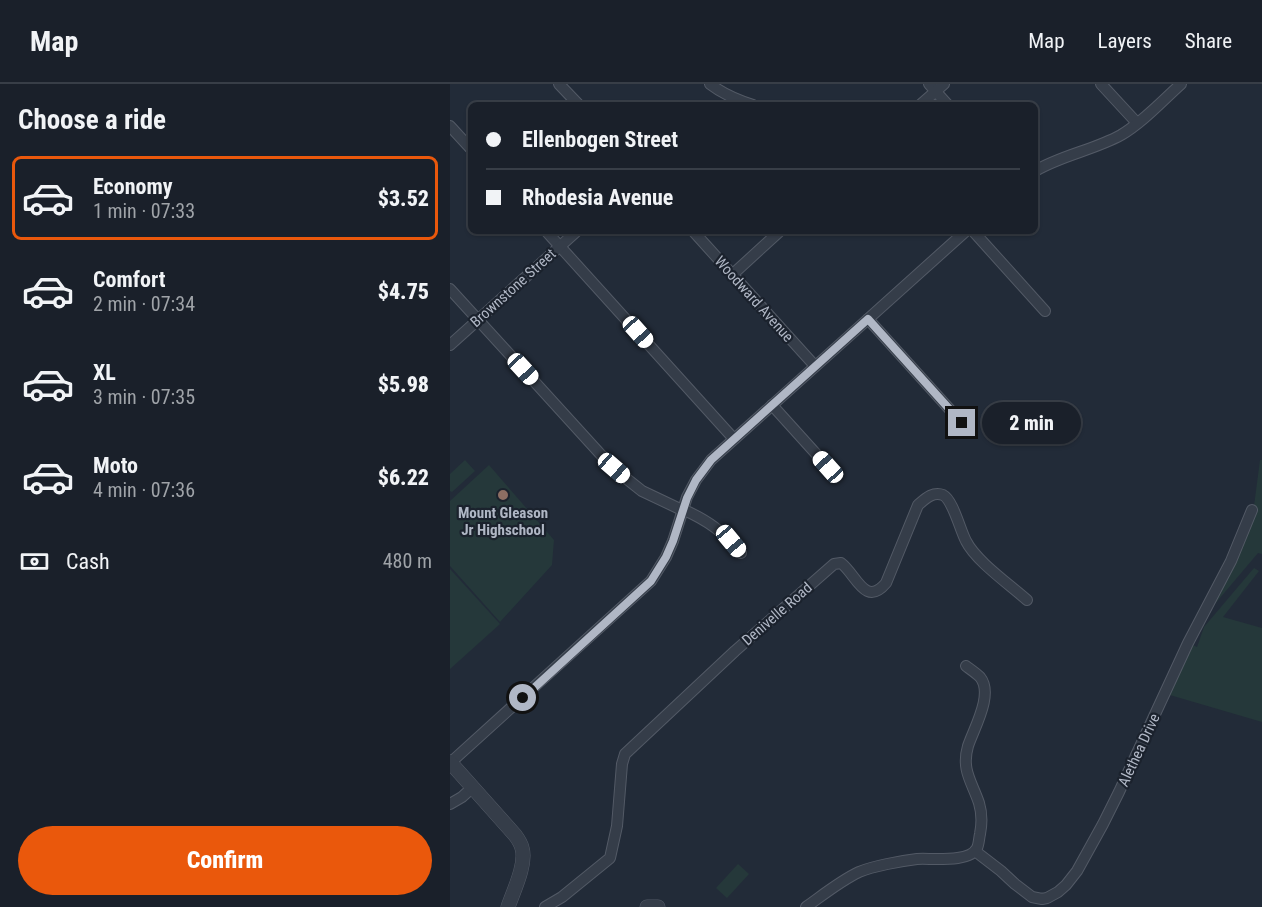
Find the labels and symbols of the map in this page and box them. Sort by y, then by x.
street label: Brownstone Street [467,245,559,331]
street label: Woodward Avenue [711,252,797,346]
car [619,313,657,351]
car [504,350,542,388]
callout: 2 min [983,402,1082,444]
route end [948,409,975,436]
car [809,448,847,486]
car [595,449,633,487]
marker: Mount Gleason Jr Highschool [496,488,510,502]
place label: Mount Gleason Jr Highschool [458,504,548,539]
car [713,521,749,561]
street label: Denivelle Road [738,579,816,649]
route start [509,684,536,711]
street label: Alethea Drive [1114,711,1164,789]

